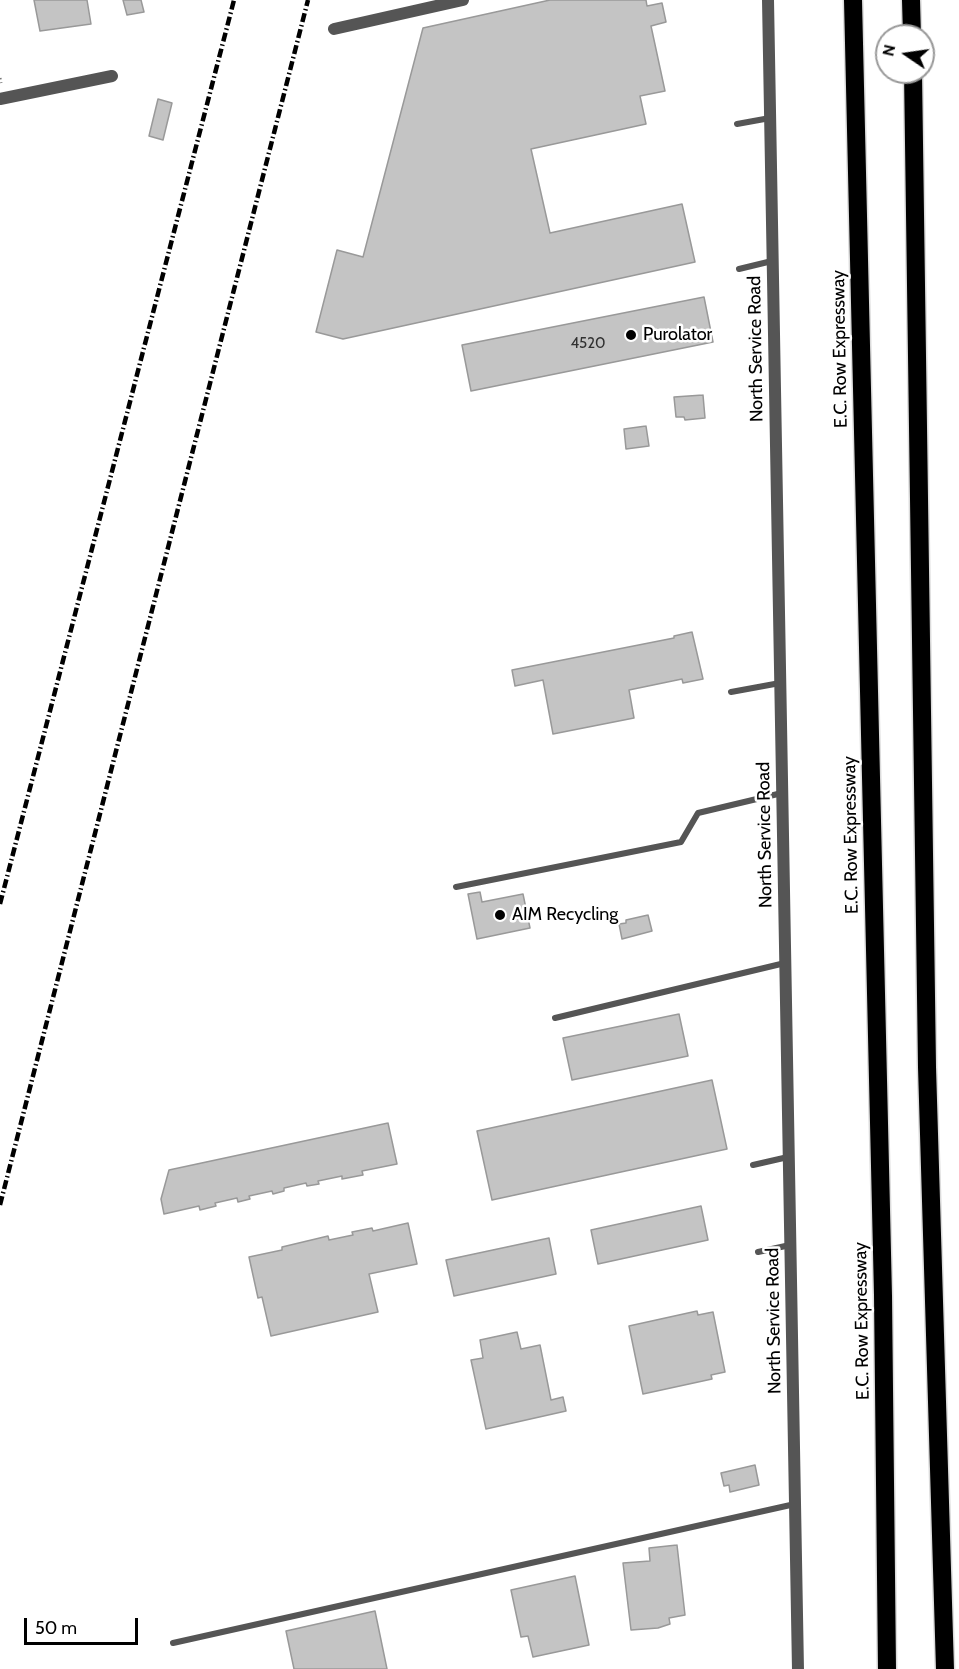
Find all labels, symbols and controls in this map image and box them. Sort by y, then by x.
north arrow [875,24,935,84]
text: N [878,43,899,58]
street label: E.C. Row Expressway [828,270,852,428]
street label: North Service Road [744,276,768,422]
place label: Purolator [643,324,712,346]
marker: Purolator [624,328,638,342]
house number: 4520 [570,335,606,353]
street label: E.C. Row Expressway [839,756,863,914]
street label: North Service Road [753,762,777,908]
place label: AIM Recycling [512,904,618,926]
marker: AIM Recycling [493,908,507,922]
street label: E.C. Row Expressway [850,1242,874,1400]
street label: North Service Road [762,1248,786,1394]
scale bar [27,1606,141,1644]
text: 50 m [35,1617,77,1639]

